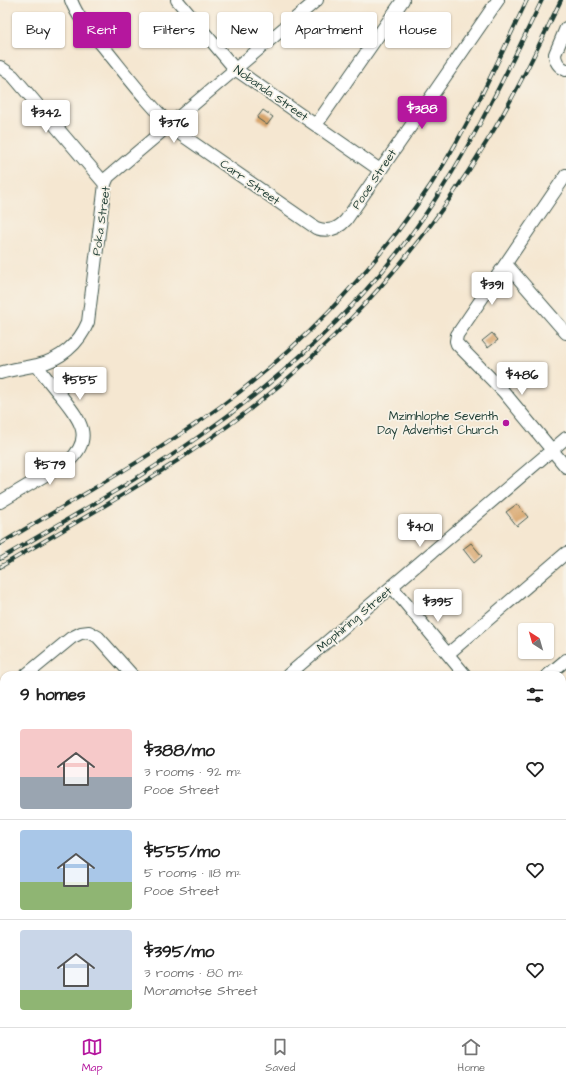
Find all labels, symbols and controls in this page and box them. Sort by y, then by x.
chip: Buy [12,12,65,48]
chip: Rent [73,12,131,48]
chip: Filters [139,12,209,48]
chip: New [217,12,273,48]
chip: Apartment [281,12,377,48]
chip: House [385,12,451,48]
street label: Nobanda Street [230,61,311,125]
pin: $388 [398,96,446,130]
pin: $342 [22,100,70,134]
text: $388 [407,100,437,118]
text: $342 [31,104,61,122]
pin: $376 [150,110,198,144]
text: $376 [159,114,189,132]
street label: Pooe Street [348,146,401,213]
street label: Carr Street [216,155,283,209]
street label: Poka Street [88,185,115,257]
pin: $391 [468,272,516,306]
text: $391 [481,276,503,294]
pin: $486 [498,362,546,396]
text: $486 [506,366,538,384]
pin: $555 [56,367,104,401]
text: $555 [63,371,97,389]
place label: Mzimhlophe Seventh Day Adventist Church [377,408,498,440]
marker: Mzimhlophe Seventh Day Adventist Church [501,418,511,428]
pin: $579 [26,452,74,486]
text: $579 [34,456,66,474]
pin: $401 [396,514,444,548]
text: $401 [407,518,433,536]
street label: Mophiring Street [313,583,396,657]
pin: $395 [414,589,462,623]
text: $395 [423,593,453,611]
north arrow [518,623,554,659]
map controls [518,623,554,659]
text: 9 homes [20,683,85,707]
icon: filters [524,684,546,706]
text: $388/mo [144,739,215,763]
icon: home [52,745,100,793]
icon: heart [524,758,546,780]
text: 3 rooms · 92 m² [144,763,242,781]
text: Pooe Street [144,781,219,799]
text: $555/mo [144,840,220,864]
icon: home [52,846,100,894]
icon: heart [524,859,546,881]
text: 5 rooms · 118 m² [144,864,241,882]
text: Pooe Street [144,882,219,900]
text: $395/mo [144,940,214,964]
icon: home [52,946,100,994]
icon: heart [524,959,546,981]
text: 3 rooms · 80 m² [144,964,243,982]
text: Moramotse Street [144,982,257,1000]
tab: Map [81,1036,103,1075]
tab: Saved [265,1036,295,1075]
tab: Home [458,1036,485,1075]

